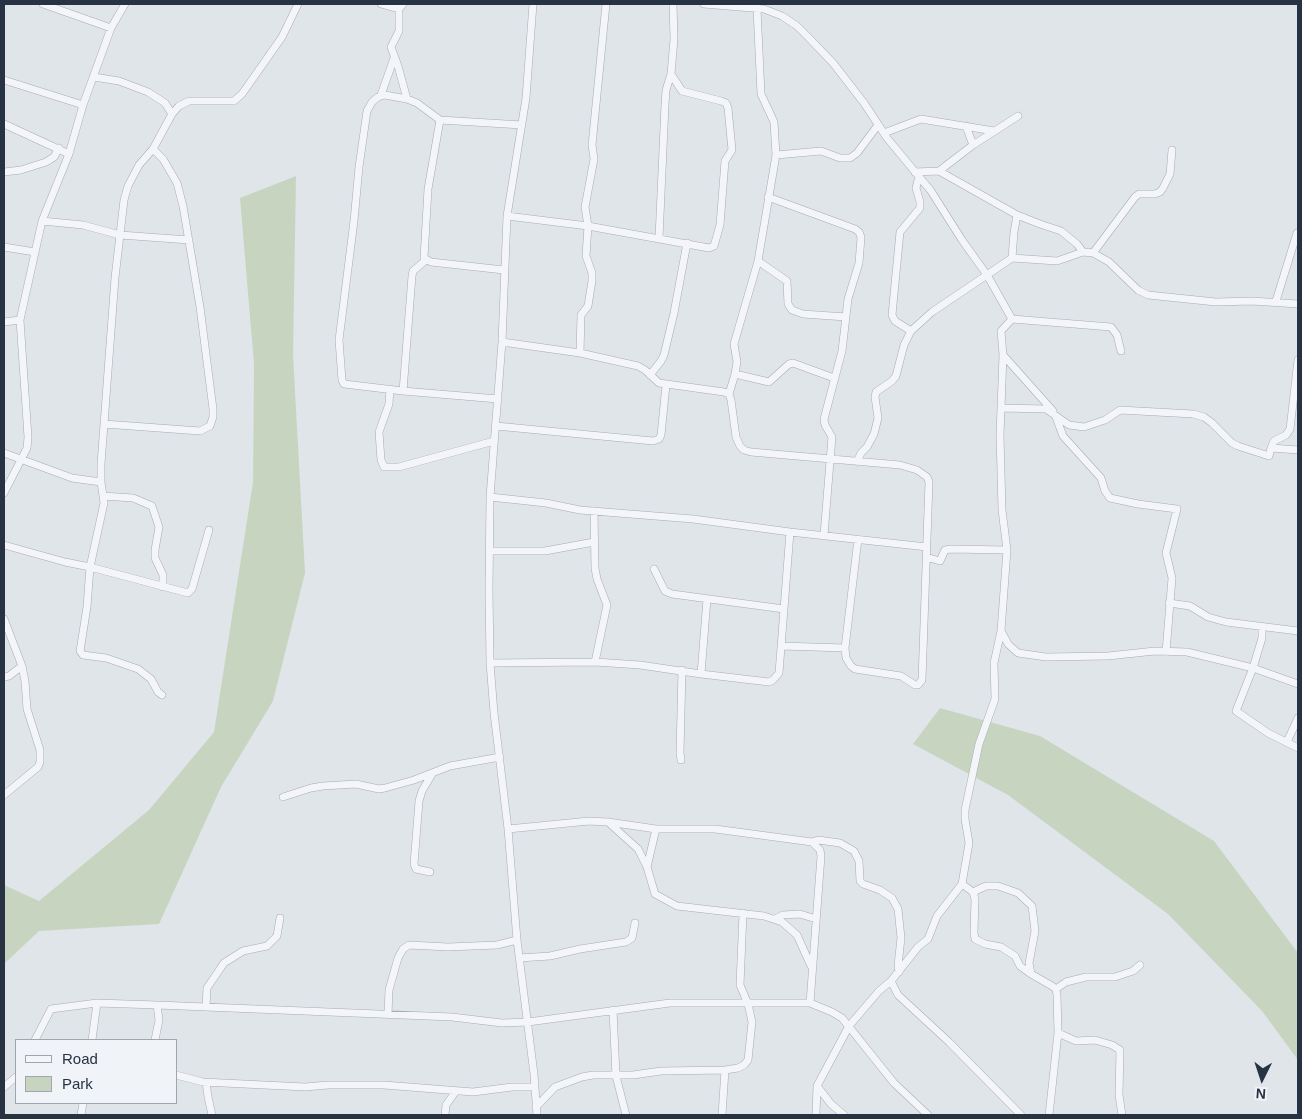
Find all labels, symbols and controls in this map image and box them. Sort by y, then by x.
legend [15,1039,178,1104]
text: Road [62,1050,98,1067]
north arrow [1237,1054,1287,1104]
text: Park [62,1075,93,1092]
text: N [1255,1086,1267,1102]

